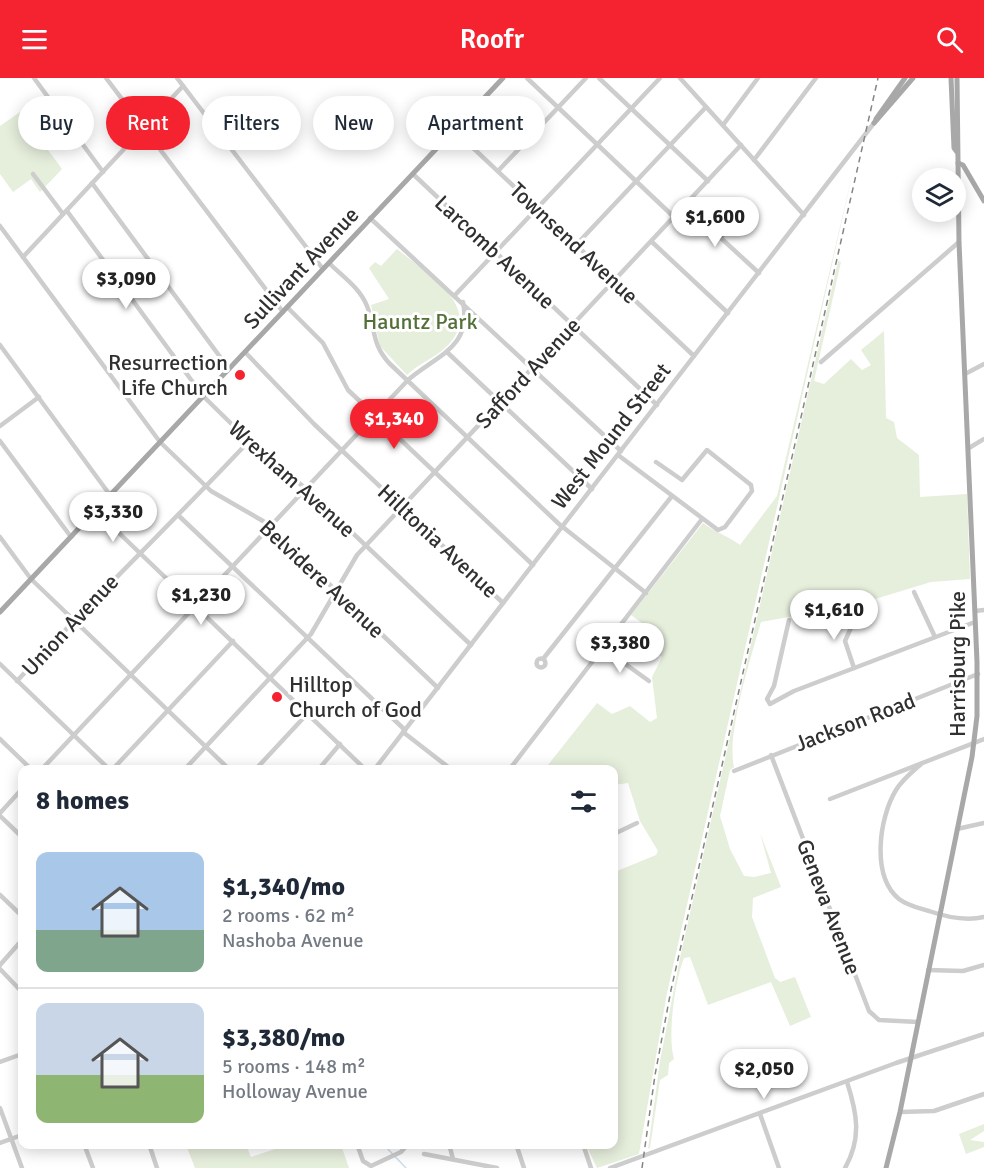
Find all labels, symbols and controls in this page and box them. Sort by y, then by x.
icon: menu [18,23,51,56]
text: Roofr [460,23,524,56]
icon: search [933,23,966,56]
chip: Buy [18,96,94,150]
chip: Rent [106,96,190,150]
chip: Filters [202,96,301,150]
chip: New [313,96,394,150]
chip: Apartment [406,96,545,150]
map controls [912,168,966,222]
button: layers [912,168,966,222]
street label: Townsend Avenue [504,176,644,310]
street label: Larcomb Avenue [429,189,561,315]
pin: $1,600 [666,197,764,248]
street label: Sullivant Avenue [238,201,364,335]
text: $1,600 [685,204,745,229]
pin: $3,090 [77,259,175,310]
text: $3,090 [96,266,156,291]
park label: Hauntz Park [363,308,478,335]
street label: Safford Avenue [470,312,586,434]
place label: Resurrection Life Church [108,349,228,401]
street label: West Mound Street [546,357,677,514]
marker: Resurrection Life Church [233,368,247,382]
pin: $1,340 [345,399,443,450]
text: $1,340 [364,406,424,431]
street label: Wrexham Avenue [223,415,361,543]
street label: Hilltonia Avenue [372,478,504,604]
pin: $3,330 [64,492,162,543]
text: $3,330 [83,499,143,524]
street label: Belvidere Avenue [254,514,390,644]
street label: Union Avenue [16,568,124,682]
pin: $1,230 [152,575,250,626]
text: $1,230 [171,582,231,607]
pin: $1,610 [785,590,883,641]
street label: Harrisburg Pike [944,591,971,737]
text: $1,610 [804,597,864,622]
pin: $3,380 [571,623,669,674]
text: $3,380 [590,630,650,655]
place label: Hilltop Church of God [289,671,422,723]
street label: Jackson Road [791,687,919,757]
marker: Hilltop Church of God [270,690,284,704]
text: 8 homes [36,785,129,817]
icon: filters [567,785,600,818]
street label: Geneva Avenue [791,836,867,978]
text: $1,340/mo [222,871,345,903]
icon: home [84,876,156,948]
text: 2 rooms · 62 m² [222,903,355,928]
text: Nashoba Avenue [222,928,363,953]
text: $3,380/mo [222,1022,345,1054]
icon: home [84,1027,156,1099]
pin: $2,050 [715,1049,813,1100]
text: 5 rooms · 148 m² [222,1054,366,1079]
text: $2,050 [734,1056,794,1081]
text: Holloway Avenue [222,1079,368,1104]

